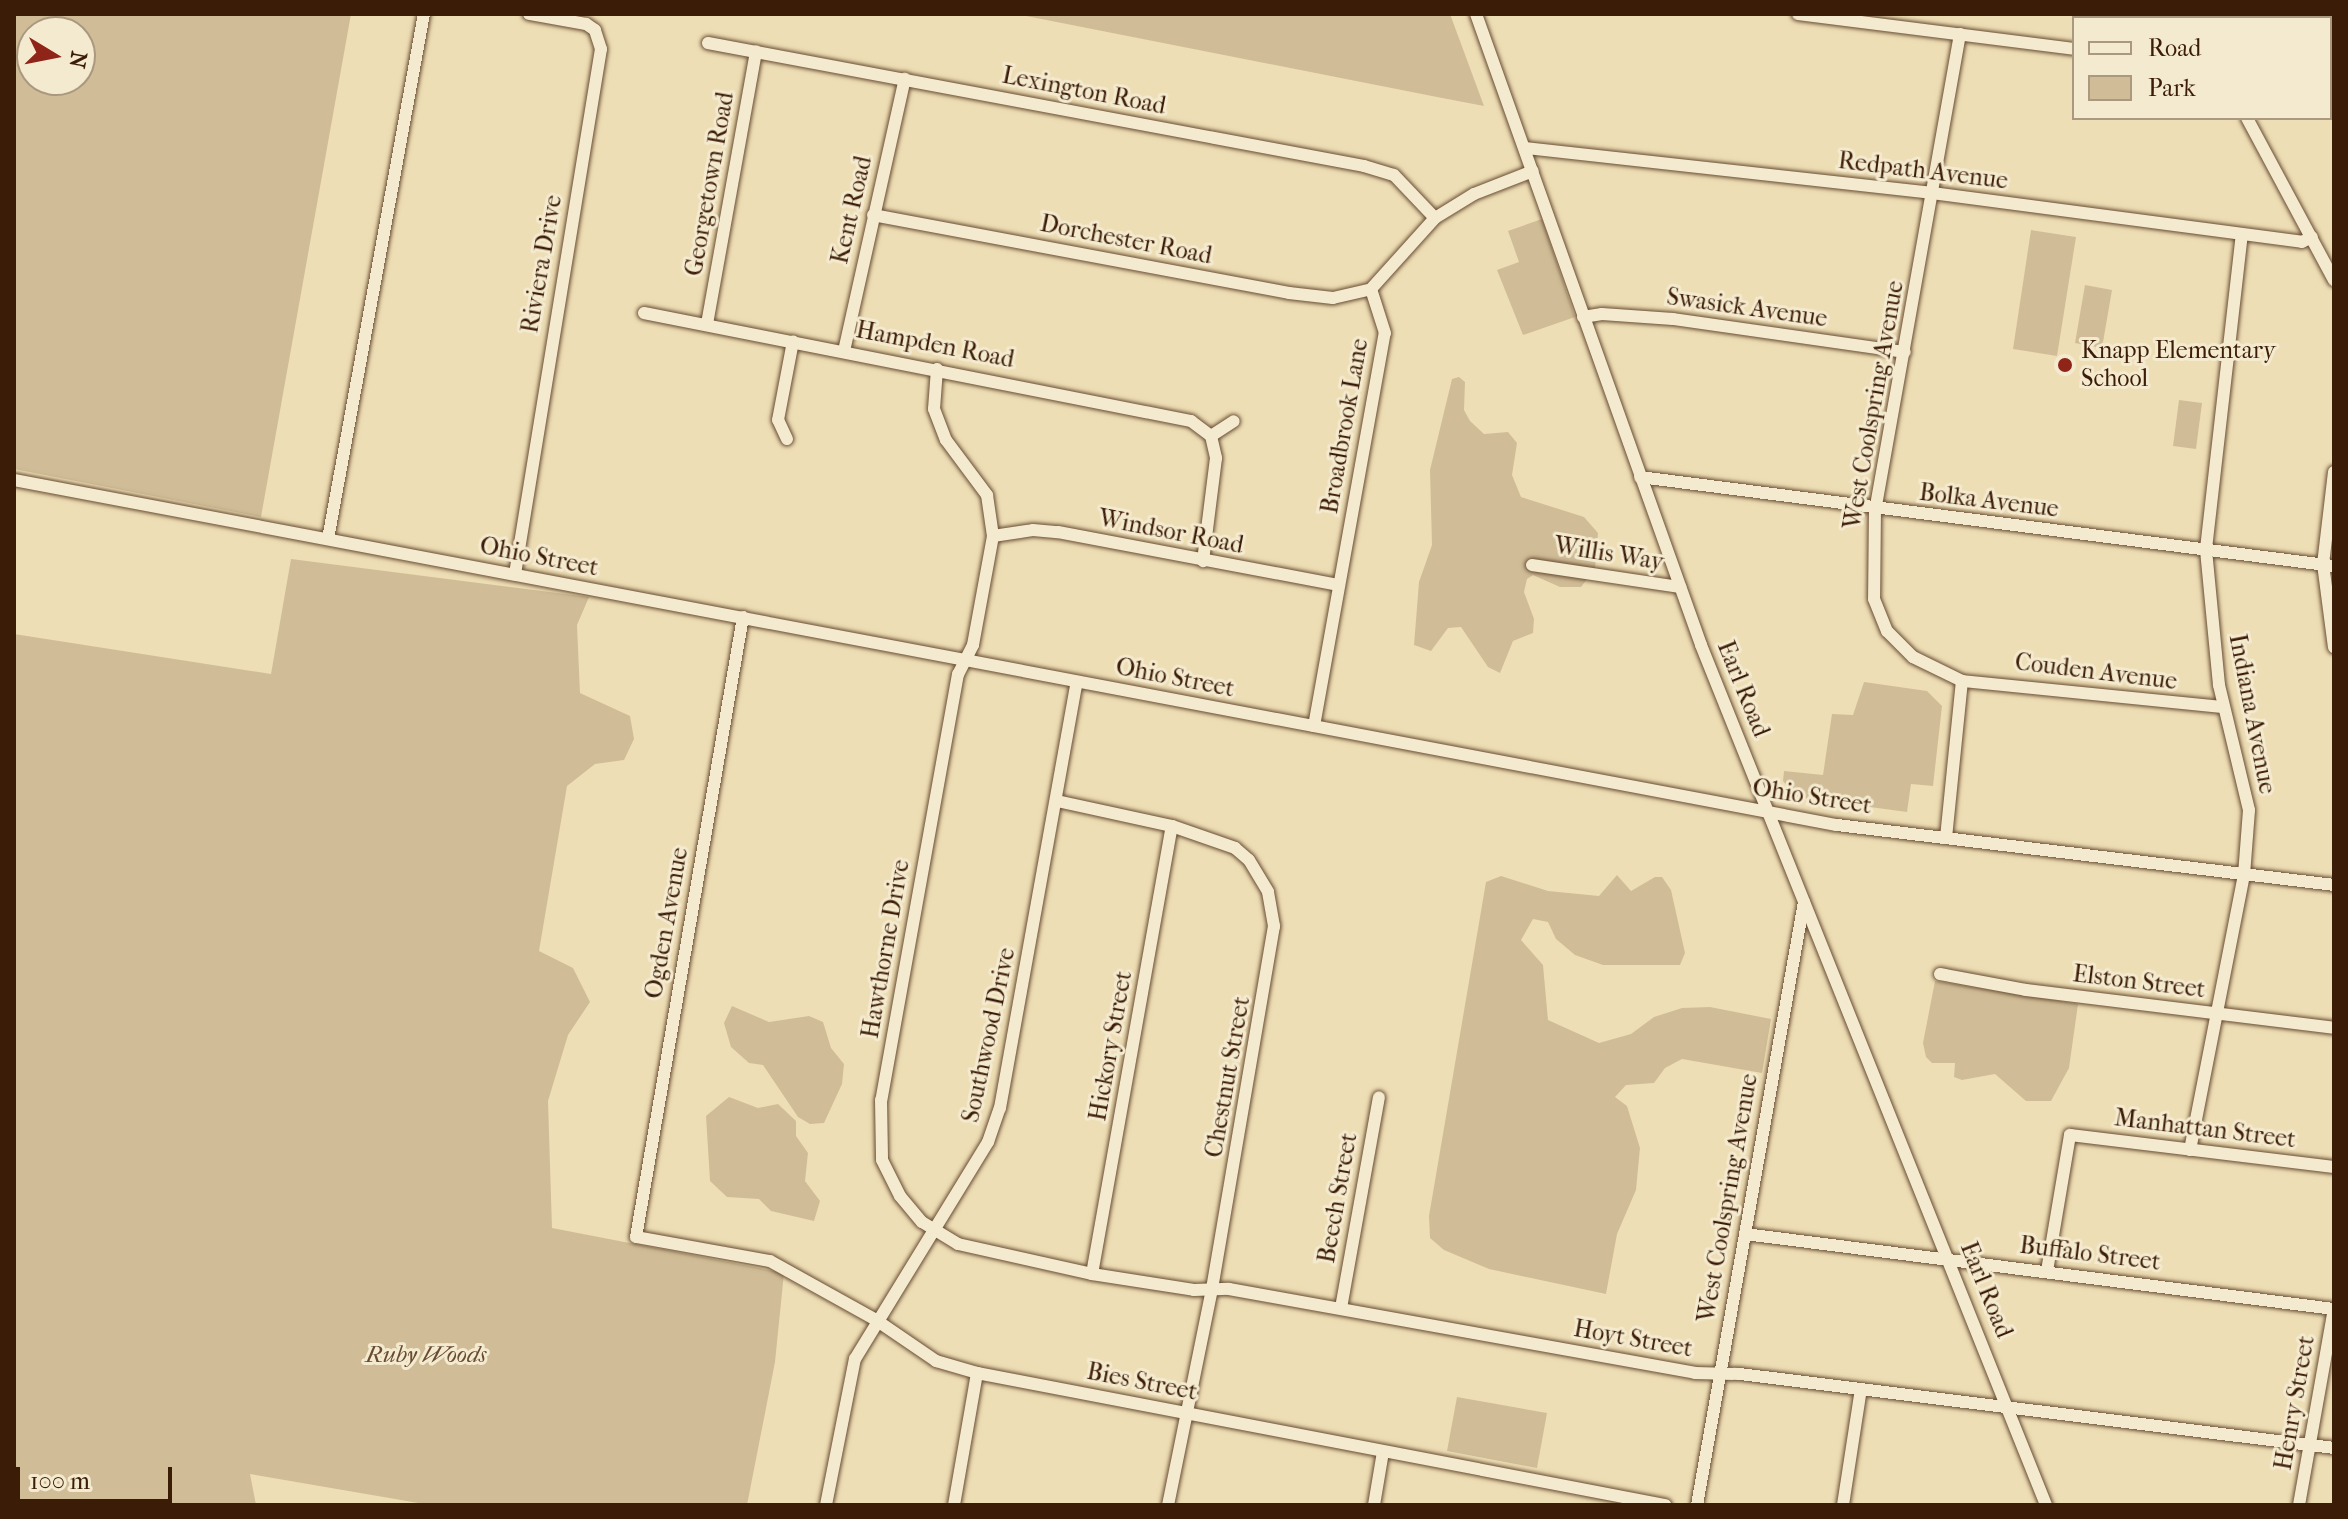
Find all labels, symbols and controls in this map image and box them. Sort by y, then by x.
north arrow [16,16,96,96]
legend [2072,16,2332,120]
text: Road [2148,34,2201,62]
text: N [63,49,92,70]
street label: Lexington Road [1000,61,1168,121]
text: Park [2148,74,2196,102]
street label: Georgetown Road [680,90,740,278]
street label: Redpath Avenue [1836,146,2010,196]
street label: Kent Road [826,153,878,267]
street label: Riviera Drive [516,193,568,335]
street label: Dorchester Road [1038,209,1214,271]
street label: West Coolspring Avenue [1838,279,1910,531]
street label: Swasick Avenue [1665,282,1829,334]
street label: Hampden Road [853,316,1017,374]
street label: Broadbrook Lane [1315,336,1375,516]
place label: Knapp Elementary School [2081,337,2276,393]
marker: Knapp Elementary School [2056,356,2074,374]
street label: Bolka Avenue [1918,478,2060,524]
street label: Windsor Road [1096,504,1246,560]
street label: Ohio Street [477,531,601,583]
street label: Willis Way [1552,531,1666,577]
street label: Indiana Avenue [2222,632,2282,796]
street label: Earl Road [1711,637,1775,741]
street label: Couden Avenue [2013,648,2179,696]
street label: Ohio Street [1113,652,1237,704]
street label: Ohio Street [1750,773,1874,821]
street label: Ogden Avenue [640,845,694,1001]
street label: Hawthorne Drive [856,857,916,1041]
street label: Southwood Drive [956,945,1022,1125]
street label: Elston Street [2071,960,2207,1004]
street label: Hickory Street [1084,969,1138,1123]
street label: Chestnut Street [1200,994,1256,1160]
street label: West Coolspring Avenue [1692,1072,1764,1324]
street label: Manhattan Street [2113,1104,2297,1154]
street label: Beech Street [1312,1131,1364,1265]
street label: Buffalo Street [2018,1231,2162,1277]
street label: Earl Road [1954,1238,2018,1342]
street label: Hoyt Street [1571,1314,1695,1364]
street label: Henry Street [2269,1334,2321,1472]
park label: Ruby Woods [366,1341,486,1369]
street label: Bies Street [1084,1357,1200,1407]
scale bar [20,1451,176,1501]
text: 100 m [30,1467,90,1495]

